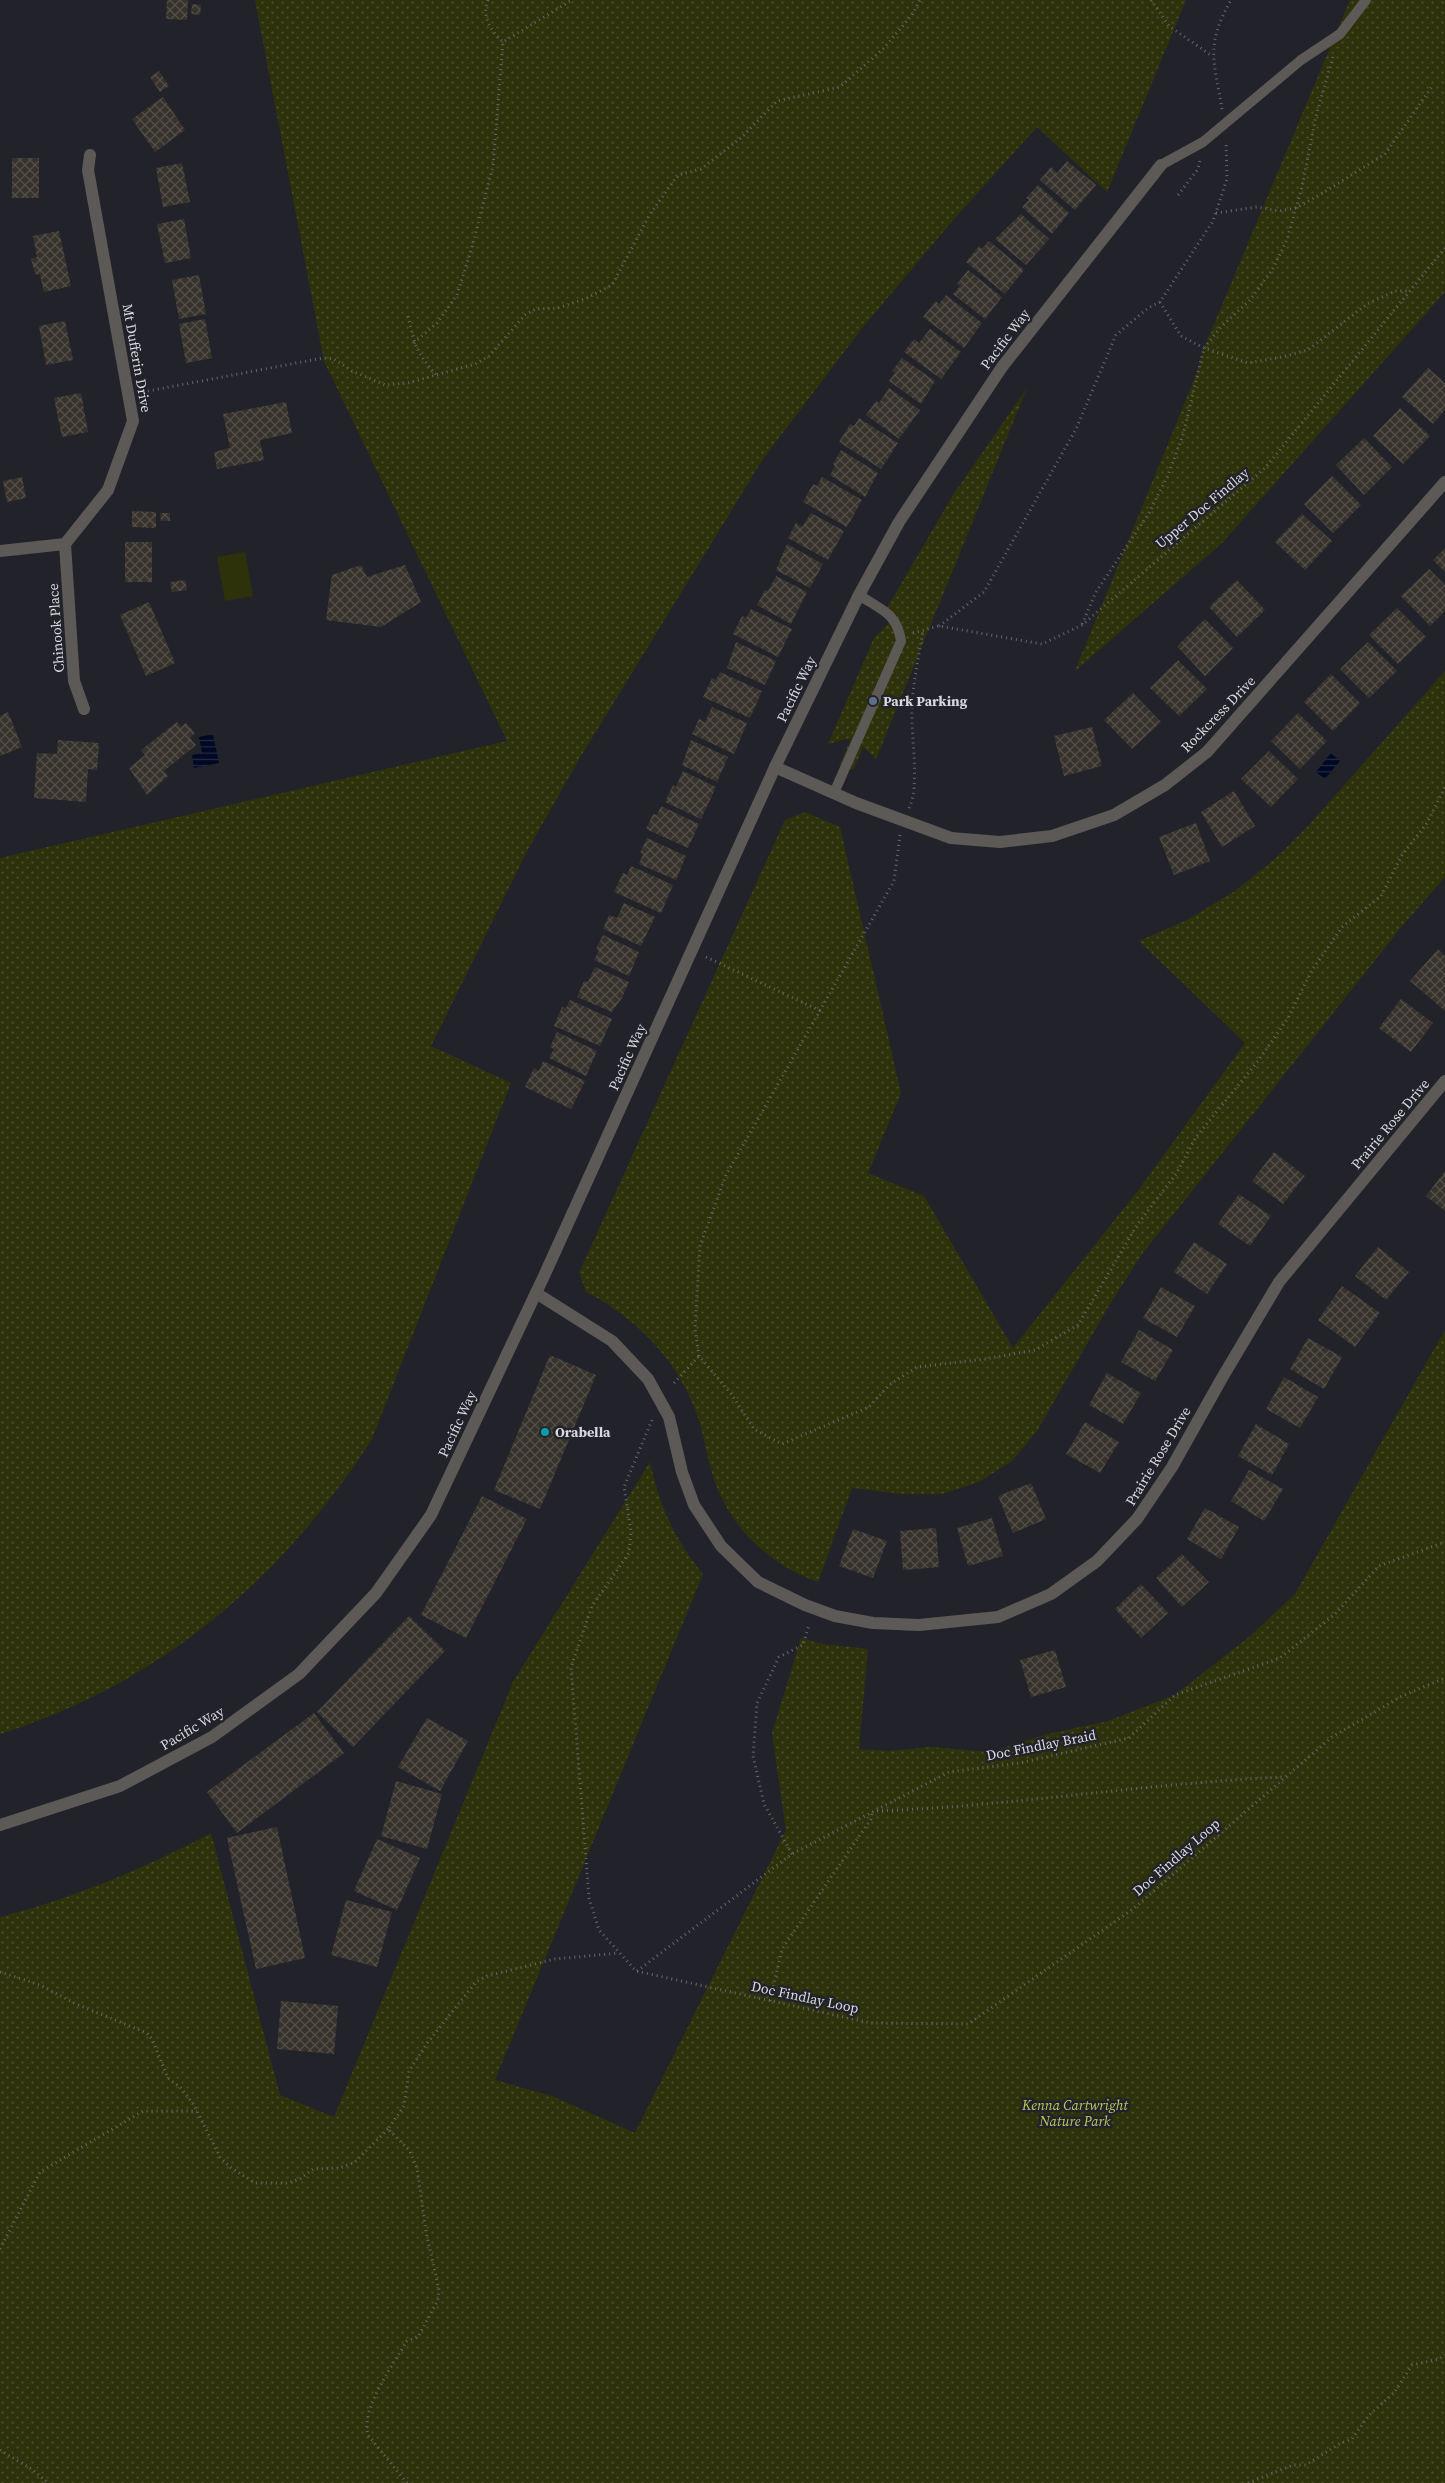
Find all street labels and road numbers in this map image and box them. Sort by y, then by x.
street label: Mt Dufferin Drive [118,302,156,414]
street label: Pacific Way [976,304,1035,373]
street label: Upper Doc Findlay [1151,462,1254,553]
street label: Chinook Place [43,583,69,673]
street label: Pacific Way [771,652,821,725]
street label: Rockcress Drive [1176,671,1260,757]
street label: Pacific Way [603,1020,651,1094]
street label: Prairie Rose Drive [1346,1074,1434,1174]
street label: Pacific Way [433,1387,481,1460]
street label: Prairie Rose Drive [1120,1403,1196,1509]
street label: Pacific Way [156,1701,228,1755]
street label: Doc Findlay Braid [984,1725,1098,1765]
street label: Doc Findlay Loop [1128,1814,1224,1900]
street label: Doc Findlay Loop [749,1976,861,2018]

